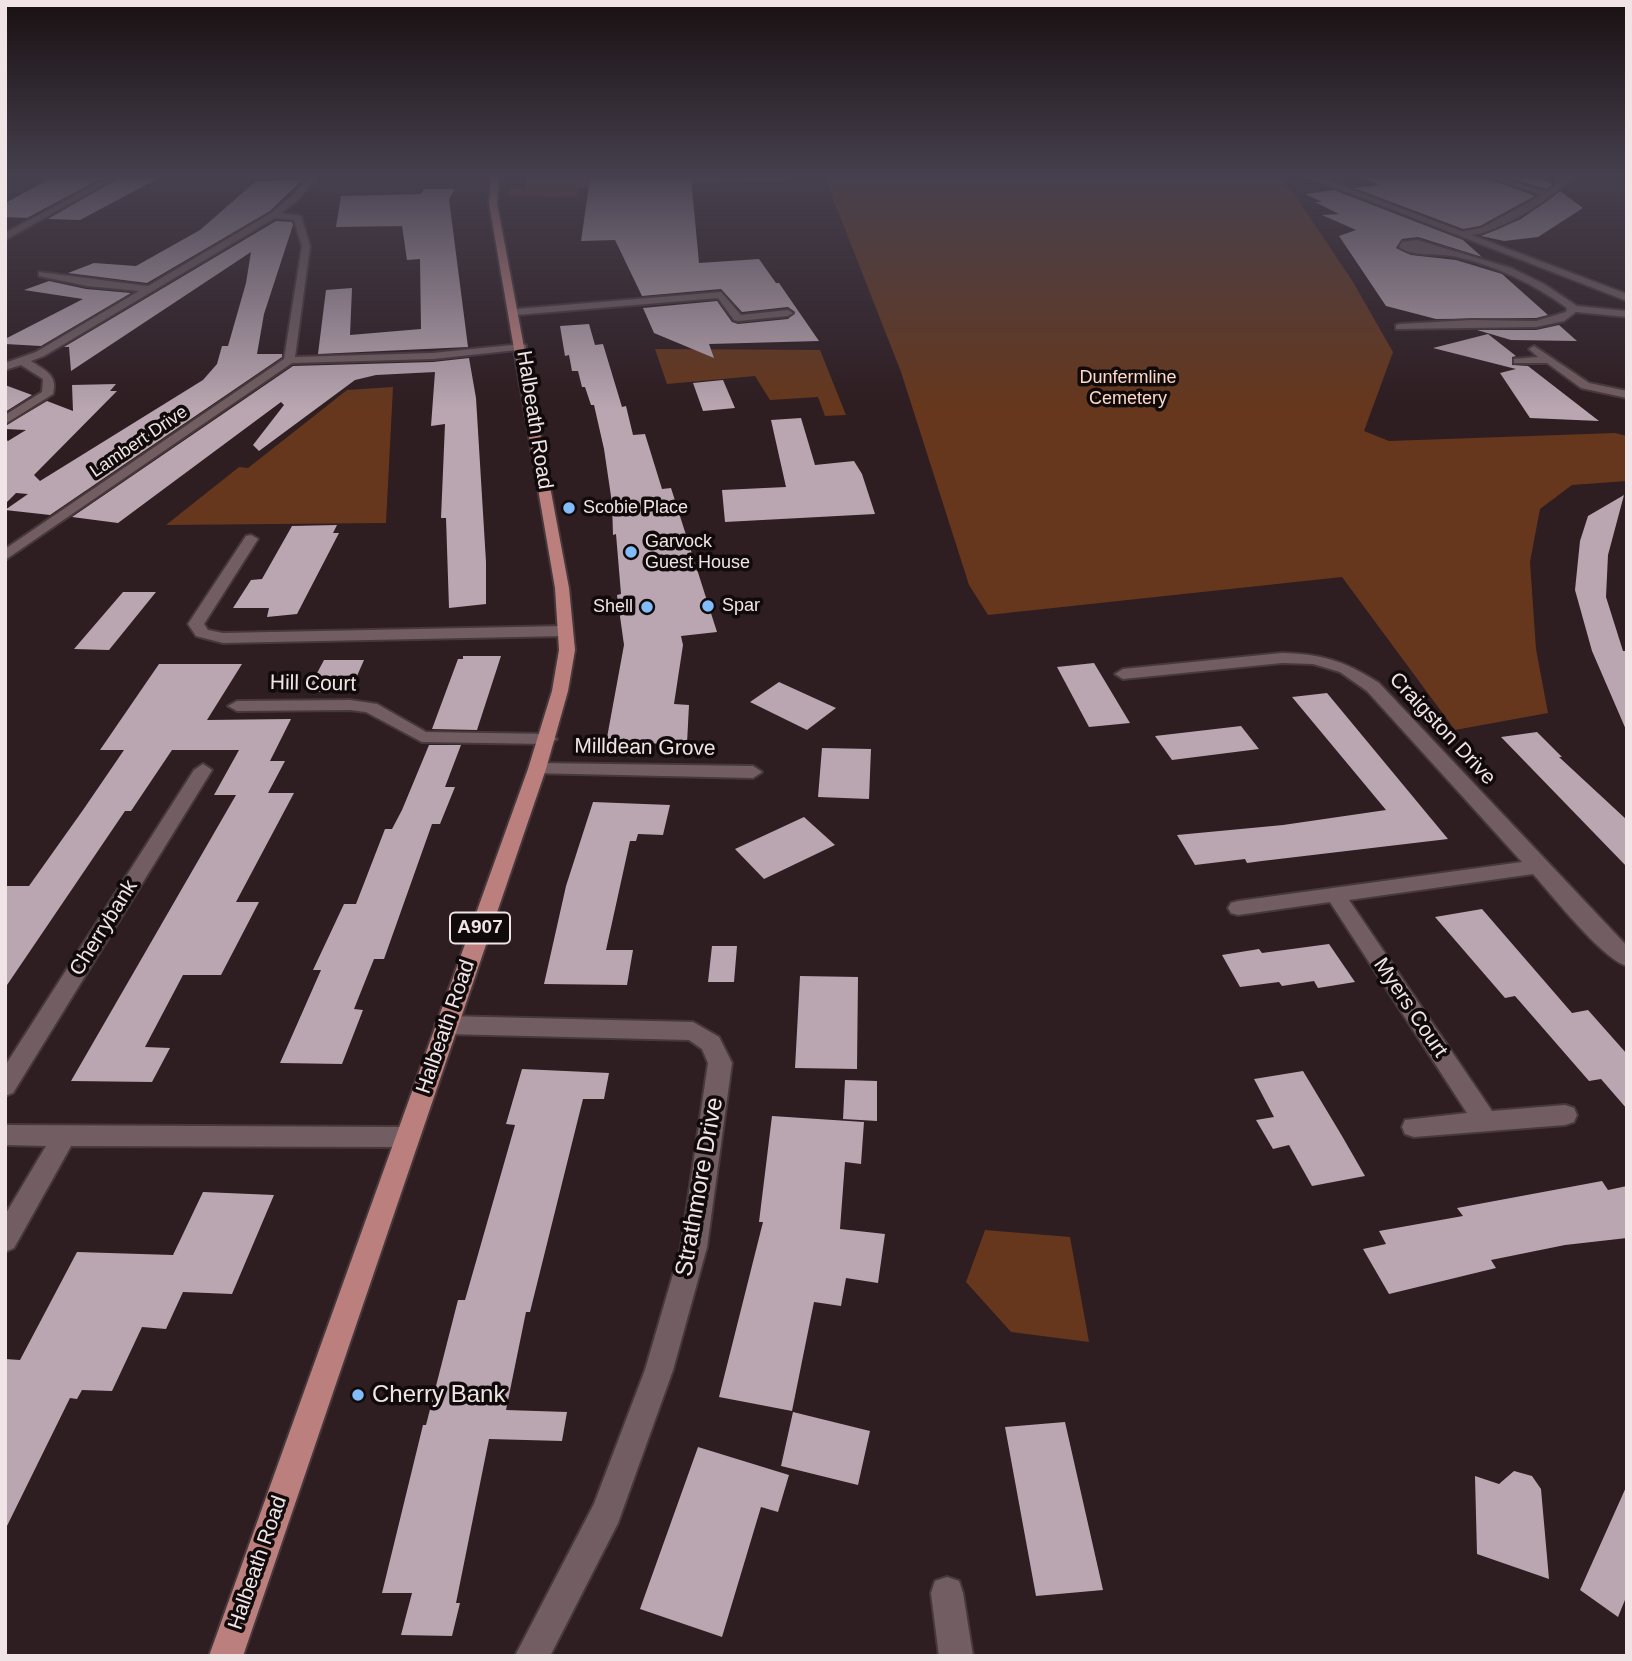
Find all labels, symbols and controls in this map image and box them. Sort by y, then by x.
street label: Halbeath Road [511,349,557,491]
park label: Dunfermline Cemetery [1079,367,1177,410]
street label: Lambert Drive [86,401,192,483]
place label: Scobie Place [583,497,688,519]
marker: Scobie Place [561,500,577,516]
place label: Garvock Guest House [645,531,750,574]
marker: Garvock Guest House [623,544,639,560]
place label: Spar [722,595,760,617]
place label: Shell [593,596,633,618]
marker: Spar [700,598,716,614]
marker: Shell [639,599,655,615]
street label: Craigston Drive [1383,667,1501,791]
street label: Hill Court [270,671,356,697]
street label: Milldean Grove [574,734,716,762]
street label: Cherrybank [65,875,143,981]
road number: A907 [450,912,510,944]
street label: Myers Court [1368,954,1452,1062]
street label: Halbeath Road [411,957,481,1097]
street label: Strathmore Drive [670,1095,730,1279]
place label: Cherry Bank [372,1381,505,1409]
marker: Cherry Bank [350,1387,366,1403]
street label: Halbeath Road [223,1493,293,1633]

